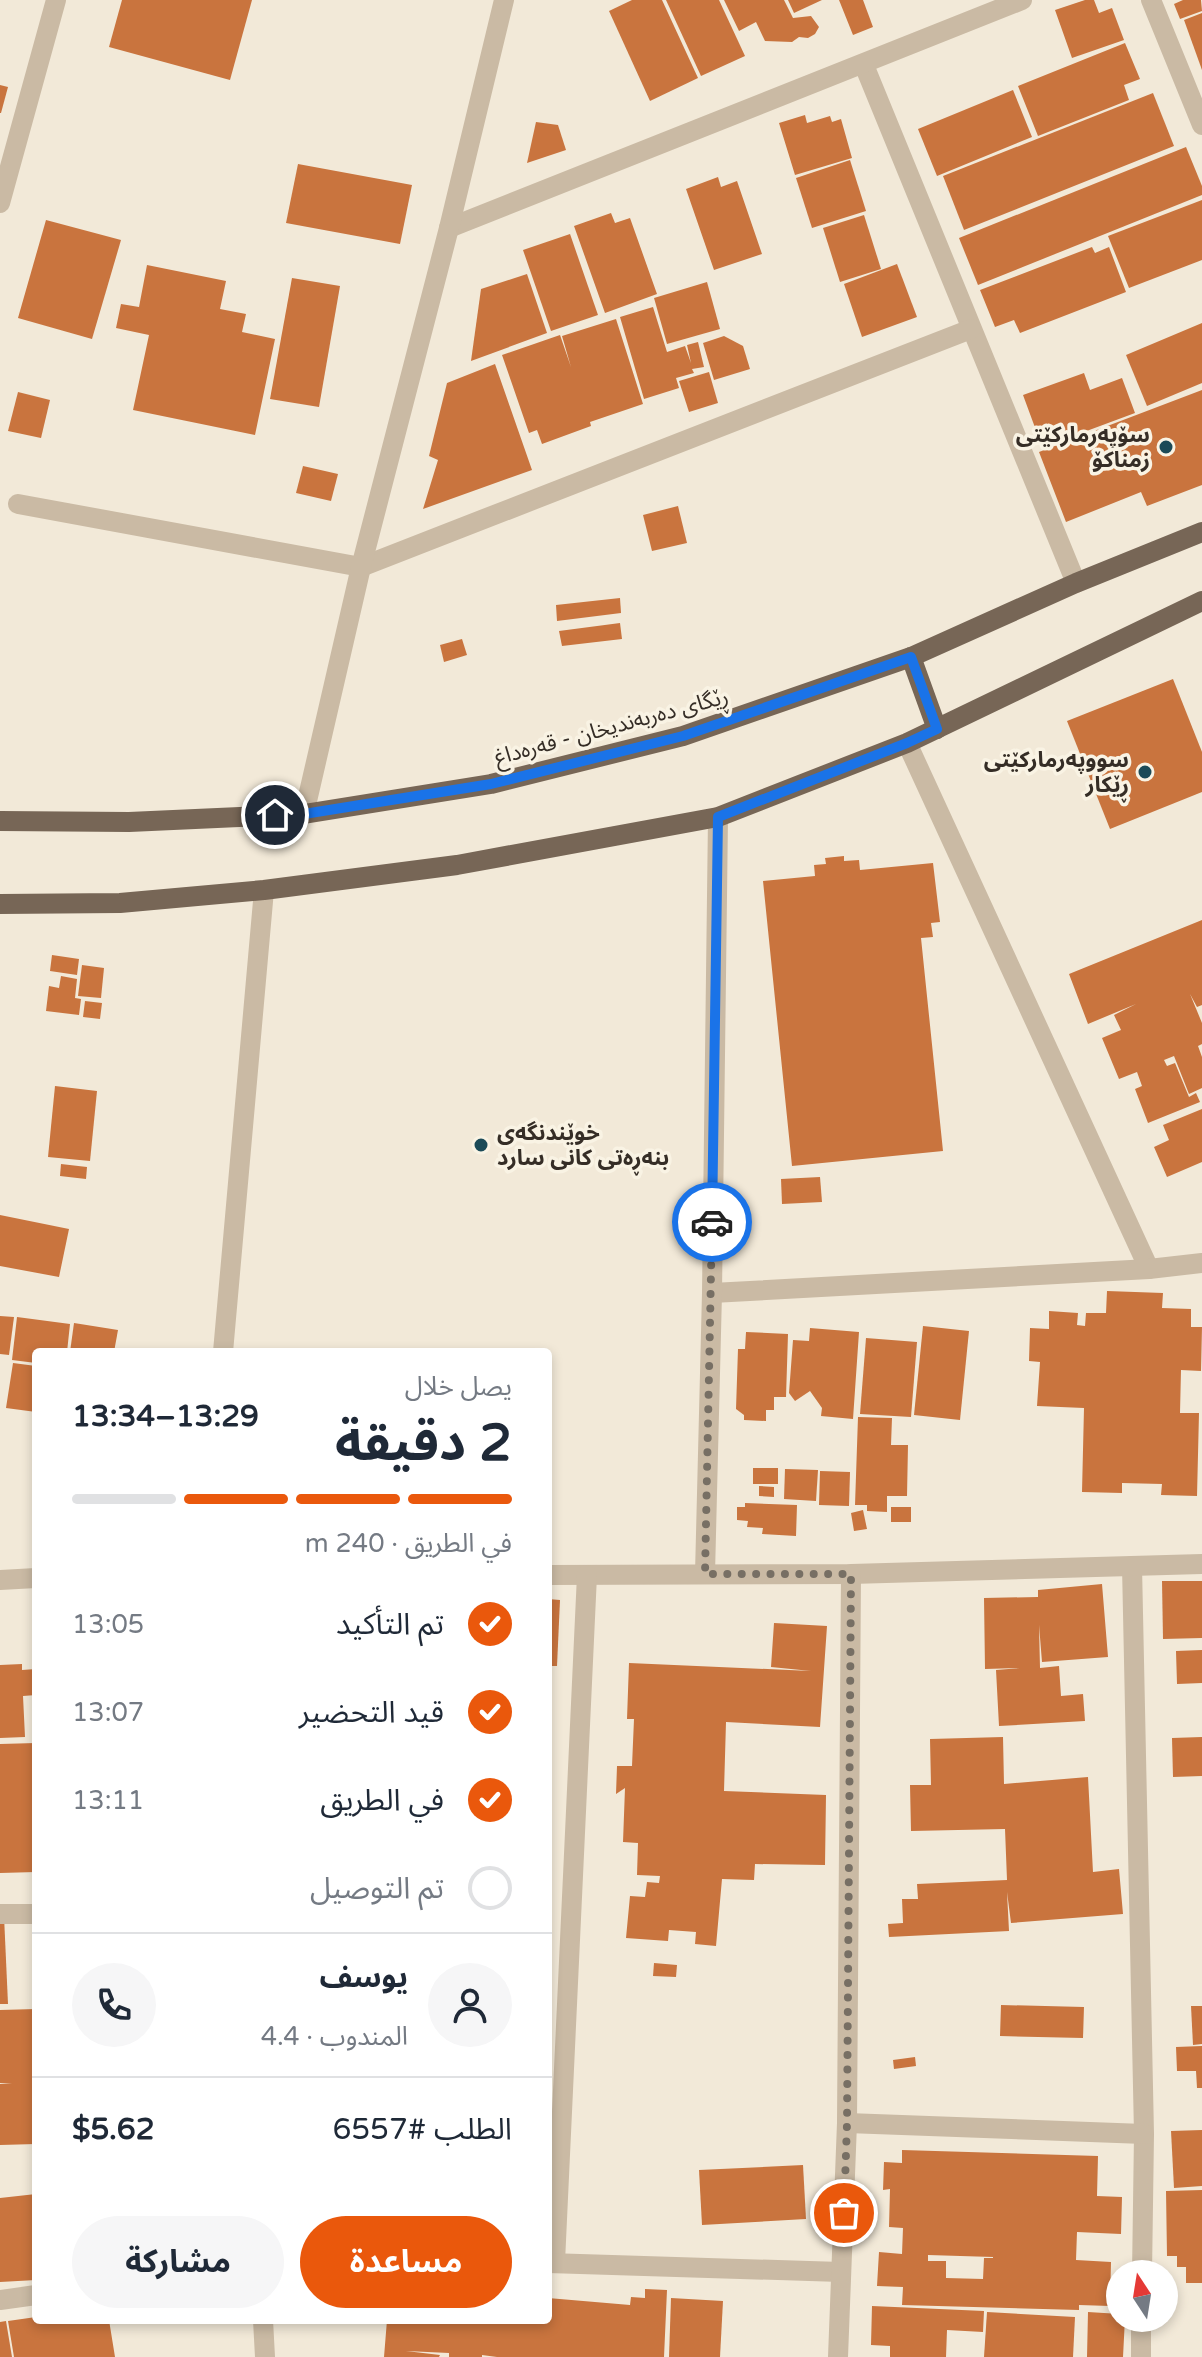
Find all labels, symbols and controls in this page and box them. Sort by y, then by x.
place label: سۆپەرمارکێتی زمناکۆ [1016,422,1150,473]
marker: سۆپەرمارکێتی زمناکۆ [1157,438,1175,456]
street label: ڕێگای دەربەندیخان - قەرەداغ [491,683,732,775]
place label: سووپەرمارکێتی ڕێکار [984,747,1129,803]
marker: سووپەرمارکێتی ڕێکار [1136,763,1154,781]
pin [241,781,309,849]
icon: home [253,793,297,837]
place label: خوێندنگەی بنەڕەتی کانی سارد [497,1120,669,1176]
marker: خوێندنگەی بنەڕەتی کانی سارد [472,1136,490,1154]
courier [672,1182,752,1262]
icon: car [690,1200,734,1244]
text: يصل خلال [405,1371,512,1402]
text: 13:29–13:34 [72,1398,259,1435]
text: 2 دقيقة [335,1412,512,1475]
text: في الطريق · 240 m [305,1528,512,1559]
icon: check [468,1602,512,1646]
text: تم التأكيد [336,1606,444,1643]
text: 13:05 [72,1609,144,1640]
icon: check [468,1690,512,1734]
text: قيد التحضير [299,1694,444,1731]
text: 13:07 [72,1697,144,1728]
icon: check [468,1778,512,1822]
text: في الطريق [320,1782,444,1819]
text: 13:11 [72,1785,144,1816]
text: تم التوصيل [310,1870,444,1907]
text: يوسف [320,1959,408,1996]
button: phone [72,1963,156,2047]
button: person [428,1963,512,2047]
text: المندوب · 4.4 [261,2021,408,2052]
text: $5.62 [72,2111,155,2148]
text: الطلب #6557 [332,2111,512,2148]
pin [810,2179,878,2247]
icon: bag [822,2191,866,2235]
button: مشاركة [72,2216,284,2308]
button: مساعدة [300,2216,512,2308]
north arrow [1106,2260,1178,2332]
map controls [1106,2260,1178,2332]

